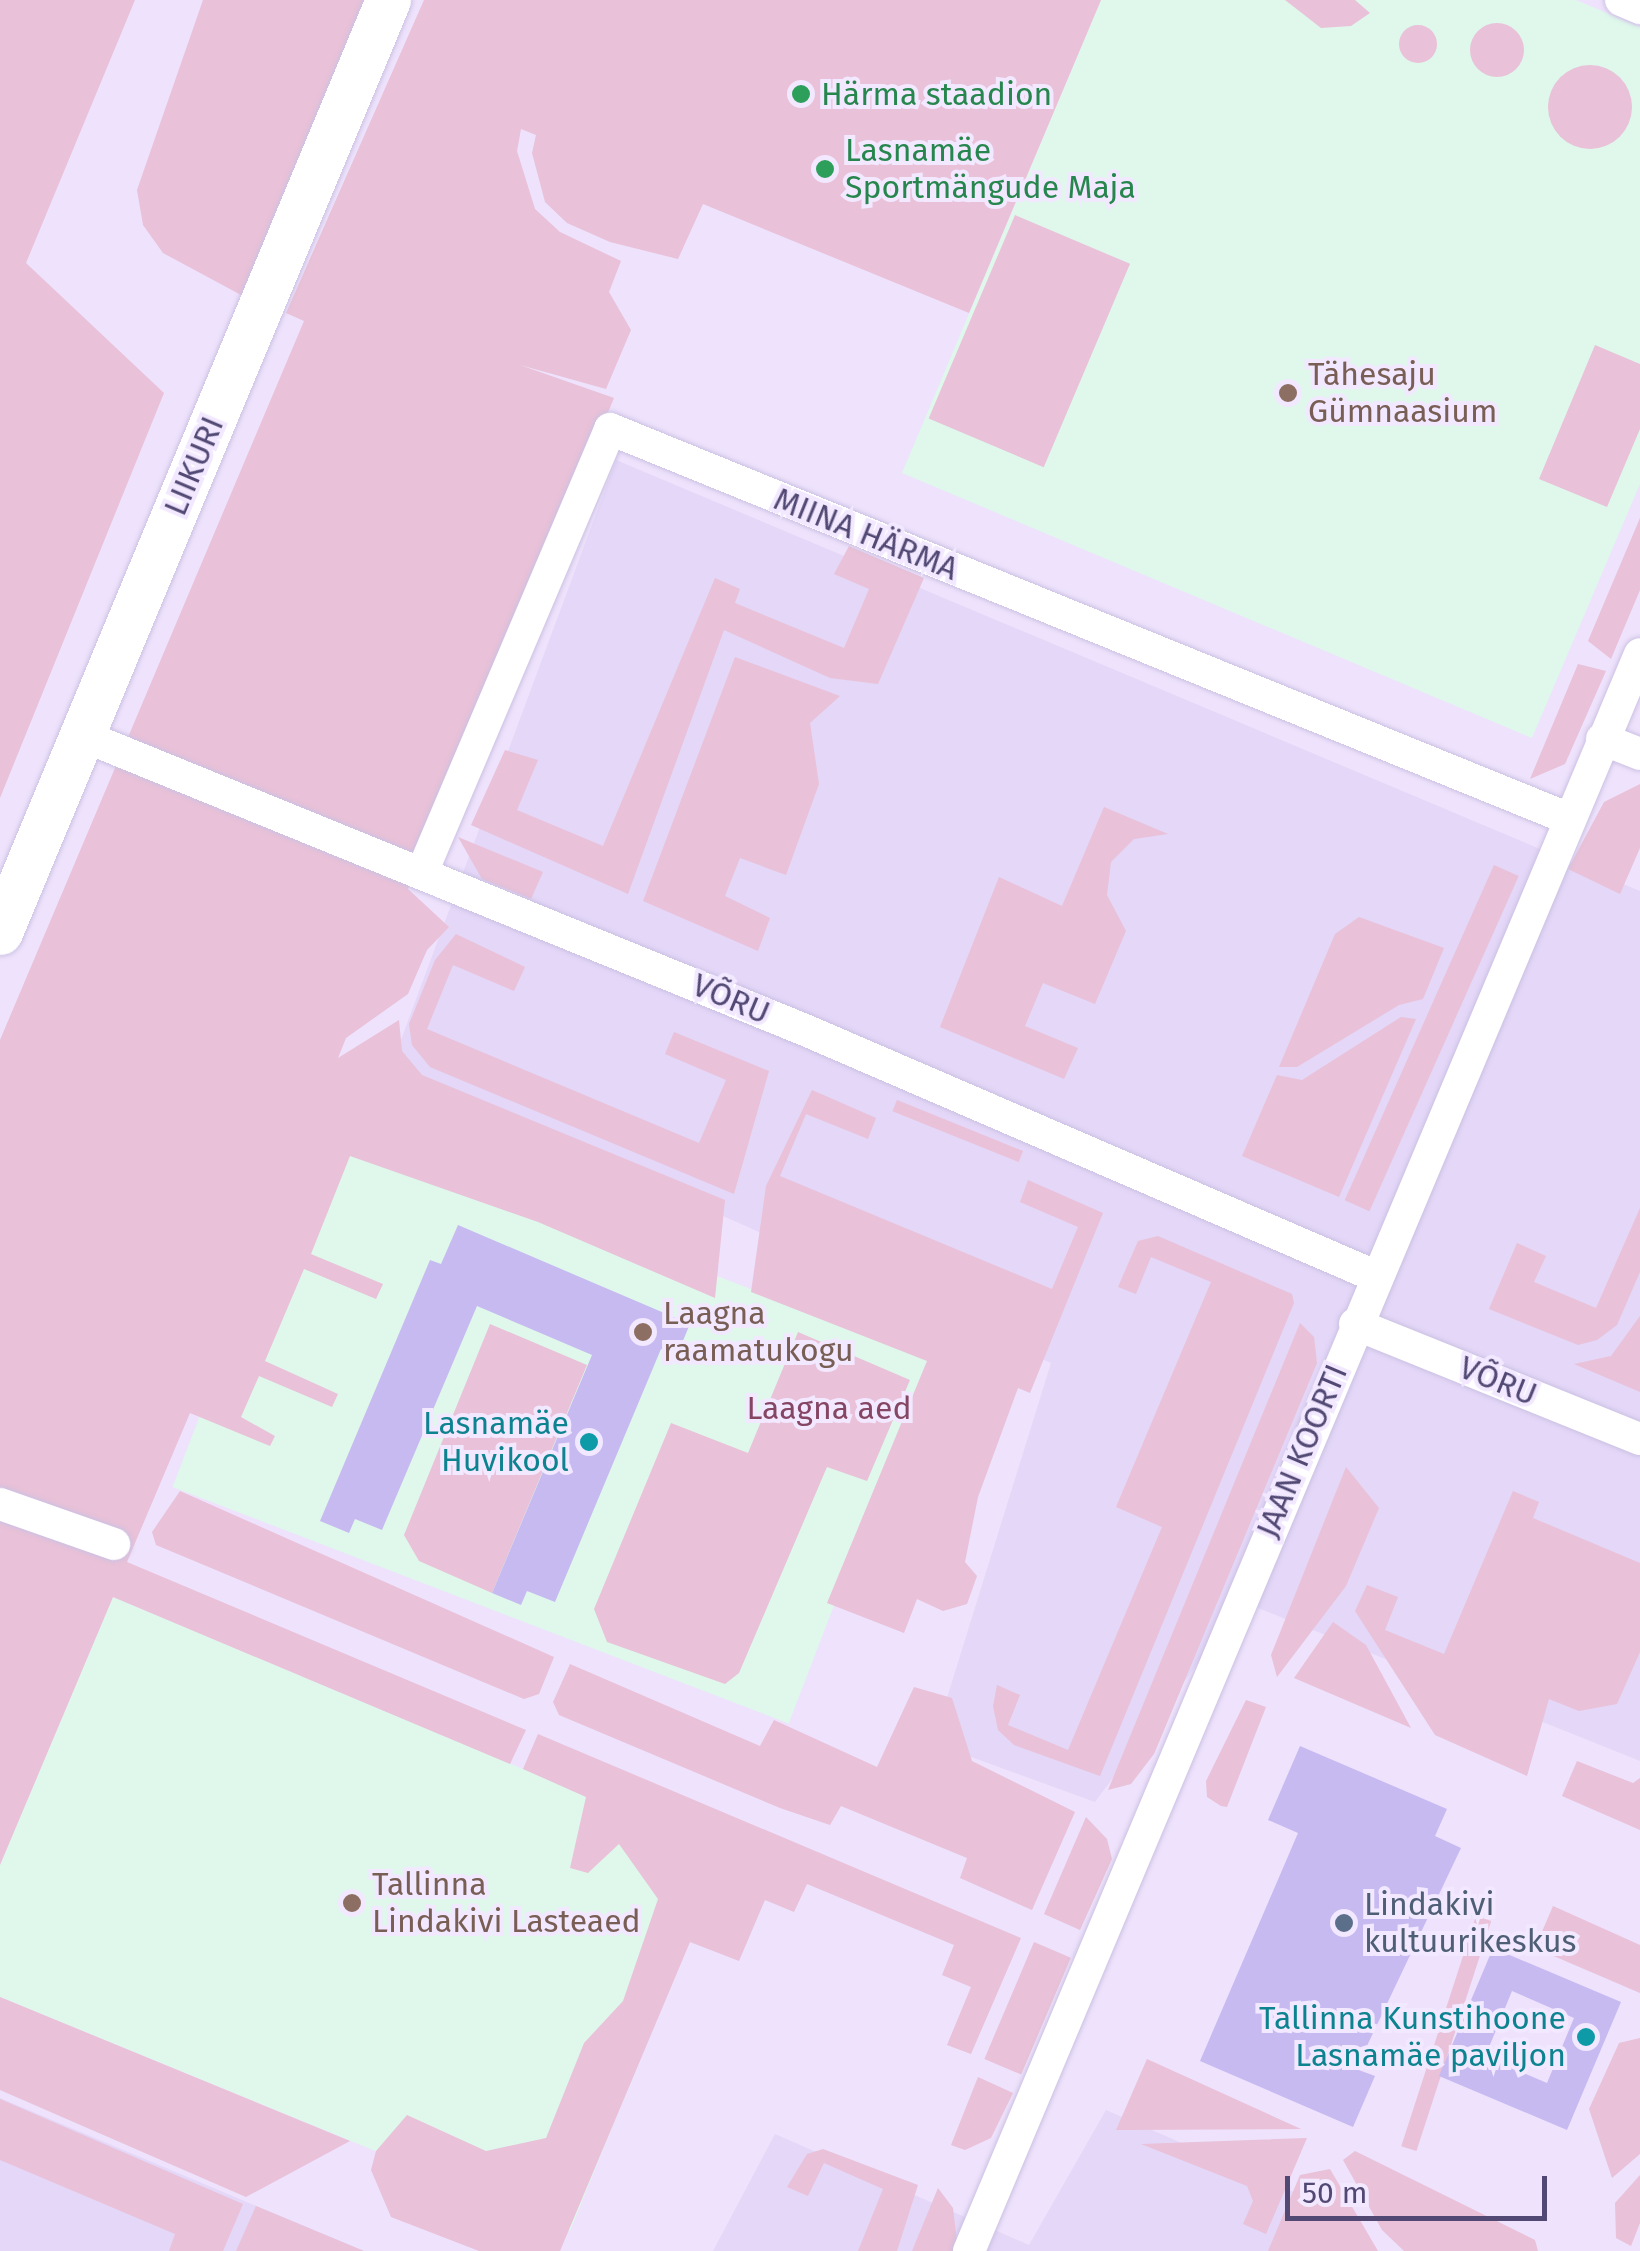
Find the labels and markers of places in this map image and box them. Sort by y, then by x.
place label: Härma staadion [821,75,1052,113]
marker: Härma staadion [790,83,812,105]
place label: Lasnamäe Sportmängude Maja [845,132,1136,207]
marker: Lasnamäe Sportmängude Maja [814,158,836,180]
place label: Tähesaju Gümnaasium [1308,356,1497,431]
marker: Tähesaju Gümnaasium [1277,382,1299,404]
place label: Laagna raamatukogu [663,1295,854,1370]
marker: Laagna raamatukogu [632,1321,654,1343]
place label: Lasnamäe Huvikool [423,1405,569,1480]
marker: Lasnamäe Huvikool [578,1431,600,1453]
place label: Tallinna Lindakivi Lasteaed [372,1866,641,1941]
place label: Lindakivi kultuurikeskus [1364,1886,1577,1961]
marker: Tallinna Lindakivi Lasteaed [341,1892,363,1914]
marker: Lindakivi kultuurikeskus [1333,1912,1355,1934]
place label: Tallinna Kunstihoone Lasnamäe paviljon [1259,2000,1566,2075]
marker: Tallinna Kunstihoone Lasnamäe paviljon [1575,2026,1597,2048]

